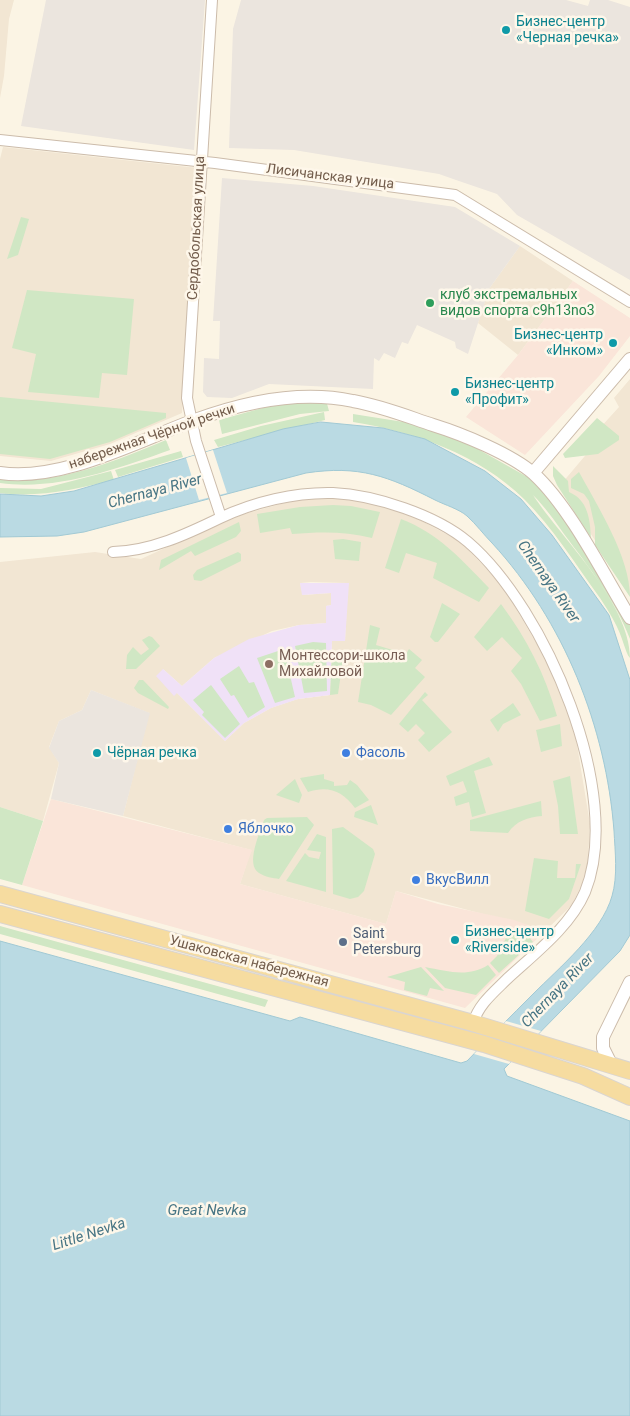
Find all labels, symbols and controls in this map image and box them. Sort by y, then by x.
place label: Бизнес-центр «Черная речка» [516,14,619,46]
marker: Бизнес-центр «Черная речка» [500,24,512,36]
street label: Сердобольская улица [185,156,209,300]
street label: Лисичанская улица [265,161,395,193]
place label: клуб экстремальных видов спорта c9h13no3 [440,287,595,320]
marker: клуб экстремальных видов спорта c9h13no3 [424,297,436,309]
place label: Бизнес-центр «Инком» [514,327,603,360]
marker: Бизнес-центр «Инком» [607,337,619,349]
place label: Бизнес-центр «Профит» [465,376,554,408]
marker: Бизнес-центр «Профит» [449,386,461,398]
street label: набережная Чёрной речки [67,401,237,473]
water label: Chernaya River [106,471,204,513]
water label: Chernaya River [513,537,583,627]
place label: Монтессори-школа Михайловой [279,648,406,680]
marker: Монтессори-школа Михайловой [263,658,275,670]
place label: Чёрная речка [107,745,197,761]
place label: Фасоль [356,745,405,761]
marker: Чёрная речка [91,747,103,759]
marker: Фасоль [340,747,352,759]
place label: Яблочко [238,821,294,837]
marker: Яблочко [222,823,234,835]
place label: ВкусВилл [426,872,489,888]
marker: ВкусВилл [410,874,422,886]
place label: Бизнес-центр «Riverside» [465,924,554,956]
place label: Saint Petersburg [353,926,421,959]
street label: Ушаковская набережная [167,933,331,991]
marker: Бизнес-центр «Riverside» [449,934,461,946]
marker: Saint Petersburg [337,936,349,948]
water label: Chernaya River [518,950,598,1032]
water label: Great Nevka [167,1202,247,1220]
water label: Little Nevka [50,1215,128,1255]

